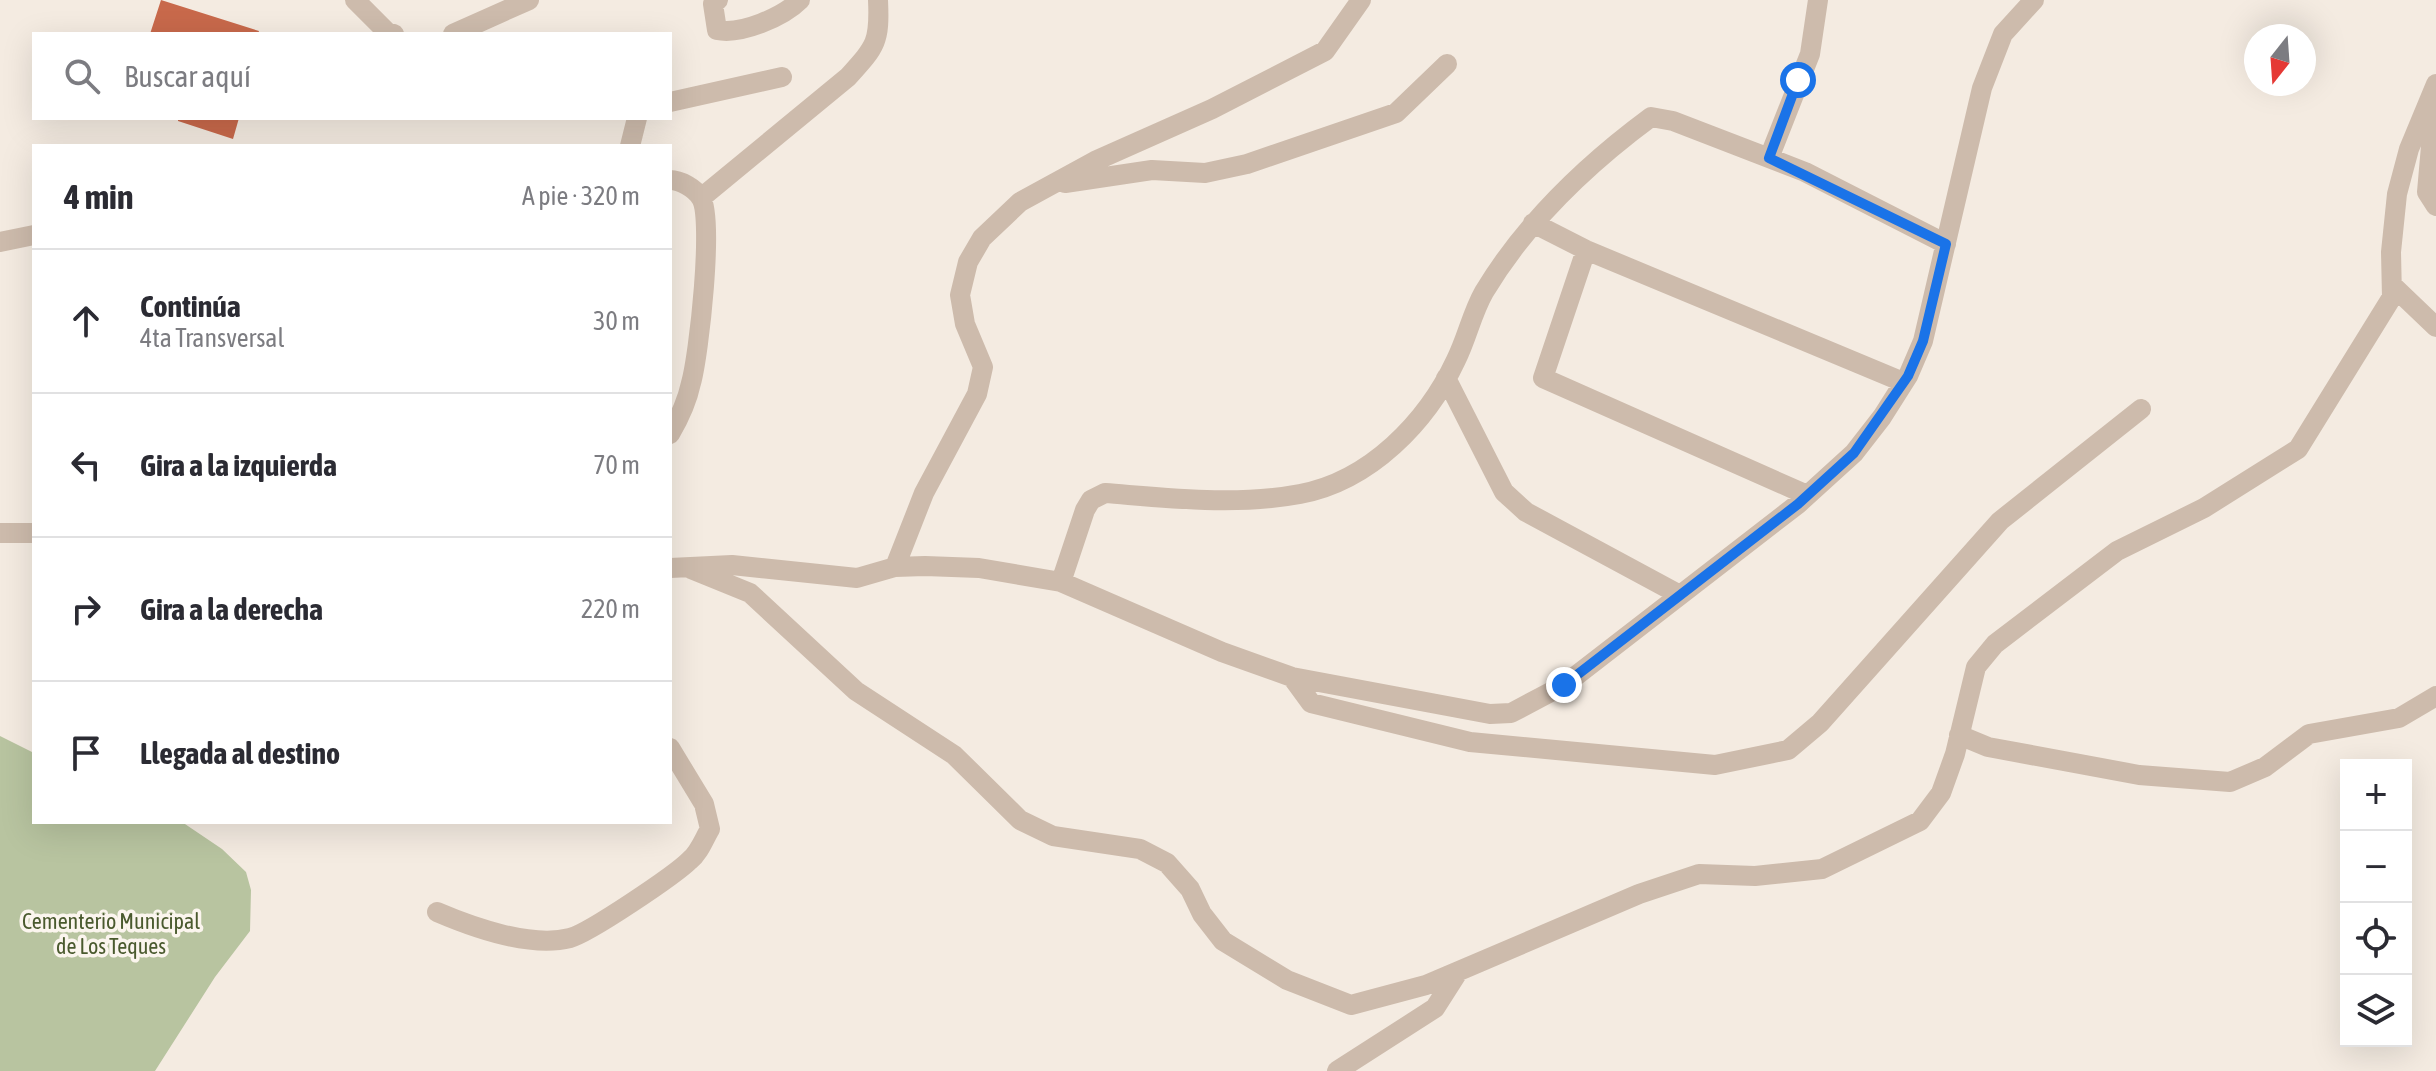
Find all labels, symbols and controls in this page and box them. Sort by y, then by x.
north arrow [2244,24,2316,96]
search box [32,32,672,120]
icon: search [60,54,104,98]
text: Buscar aquí [124,59,251,93]
route start [1780,62,1816,98]
text: 4 min [64,177,133,216]
text: A pie · 320 m [522,181,640,211]
text: Continúa [140,289,241,323]
icon: ahead [64,299,108,343]
text: 30 m [593,306,640,336]
text: 4ta Transversal [140,323,284,353]
icon: left [64,443,108,487]
text: Gira a la izquierda [140,448,337,482]
text: 70 m [593,450,640,480]
icon: right [64,587,108,631]
text: Gira a la derecha [140,592,323,626]
text: 220 m [581,594,640,624]
route end [1546,667,1582,703]
icon: arrive [64,731,108,775]
text: Llegada al destino [140,736,340,770]
map controls [2340,759,2412,1047]
button: + [2340,759,2412,831]
button: − [2340,831,2412,903]
button: locate [2340,903,2412,975]
park label: Cementerio Municipal de Los Teques [22,908,200,959]
button: layers [2340,975,2412,1047]

